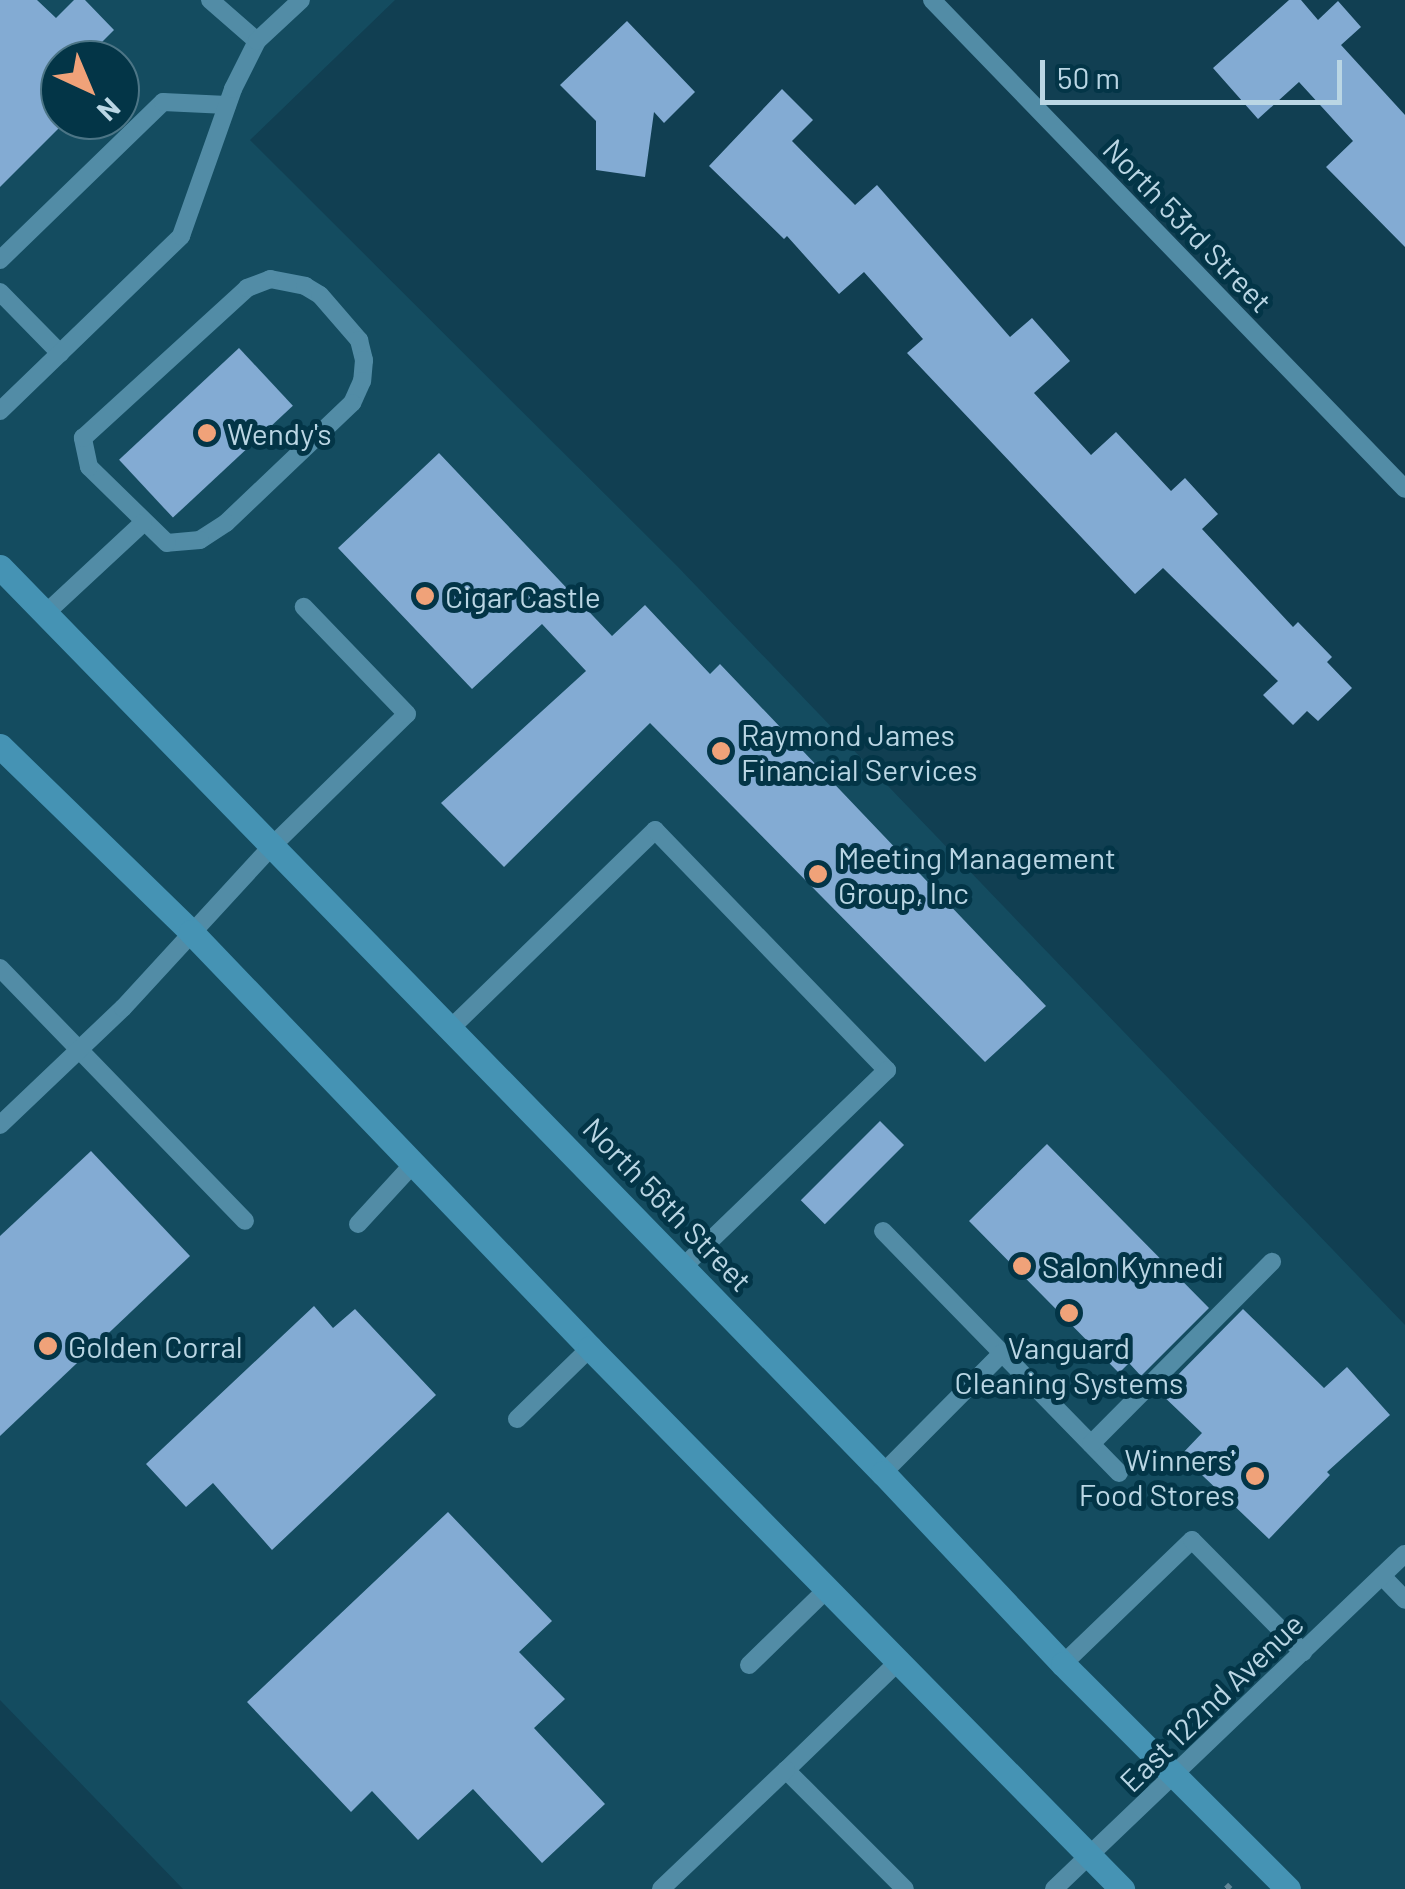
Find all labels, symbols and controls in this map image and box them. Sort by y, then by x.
north arrow [40,40,140,140]
scale bar [1045,40,1348,102]
text: 50 m [1057,59,1120,95]
text: N [91,91,128,129]
street label: North 53rd Street [1096,131,1280,319]
place label: Wendy's [227,415,332,451]
marker: Wendy's [196,422,218,444]
place label: Cigar Castle [445,578,601,614]
marker: Cigar Castle [414,585,436,607]
place label: Raymond James Financial Services [741,716,977,786]
marker: Raymond James Financial Services [710,740,732,762]
place label: Meeting Management Group, Inc [838,839,1116,910]
marker: Meeting Management Group, Inc [807,863,829,885]
street label: North 56th Street [576,1110,760,1298]
place label: Salon Kynnedi [1042,1248,1224,1284]
marker: Salon Kynnedi [1011,1255,1033,1277]
marker: Vanguard Cleaning Systems [1058,1302,1080,1324]
place label: Golden Corral [68,1328,243,1364]
place label: Vanguard Cleaning Systems [955,1329,1183,1400]
marker: Golden Corral [37,1335,59,1357]
place label: Winners' Food Stores [1079,1441,1235,1512]
marker: Winners' Food Stores [1244,1465,1266,1487]
street label: East 122nd Avenue [1112,1605,1310,1799]

